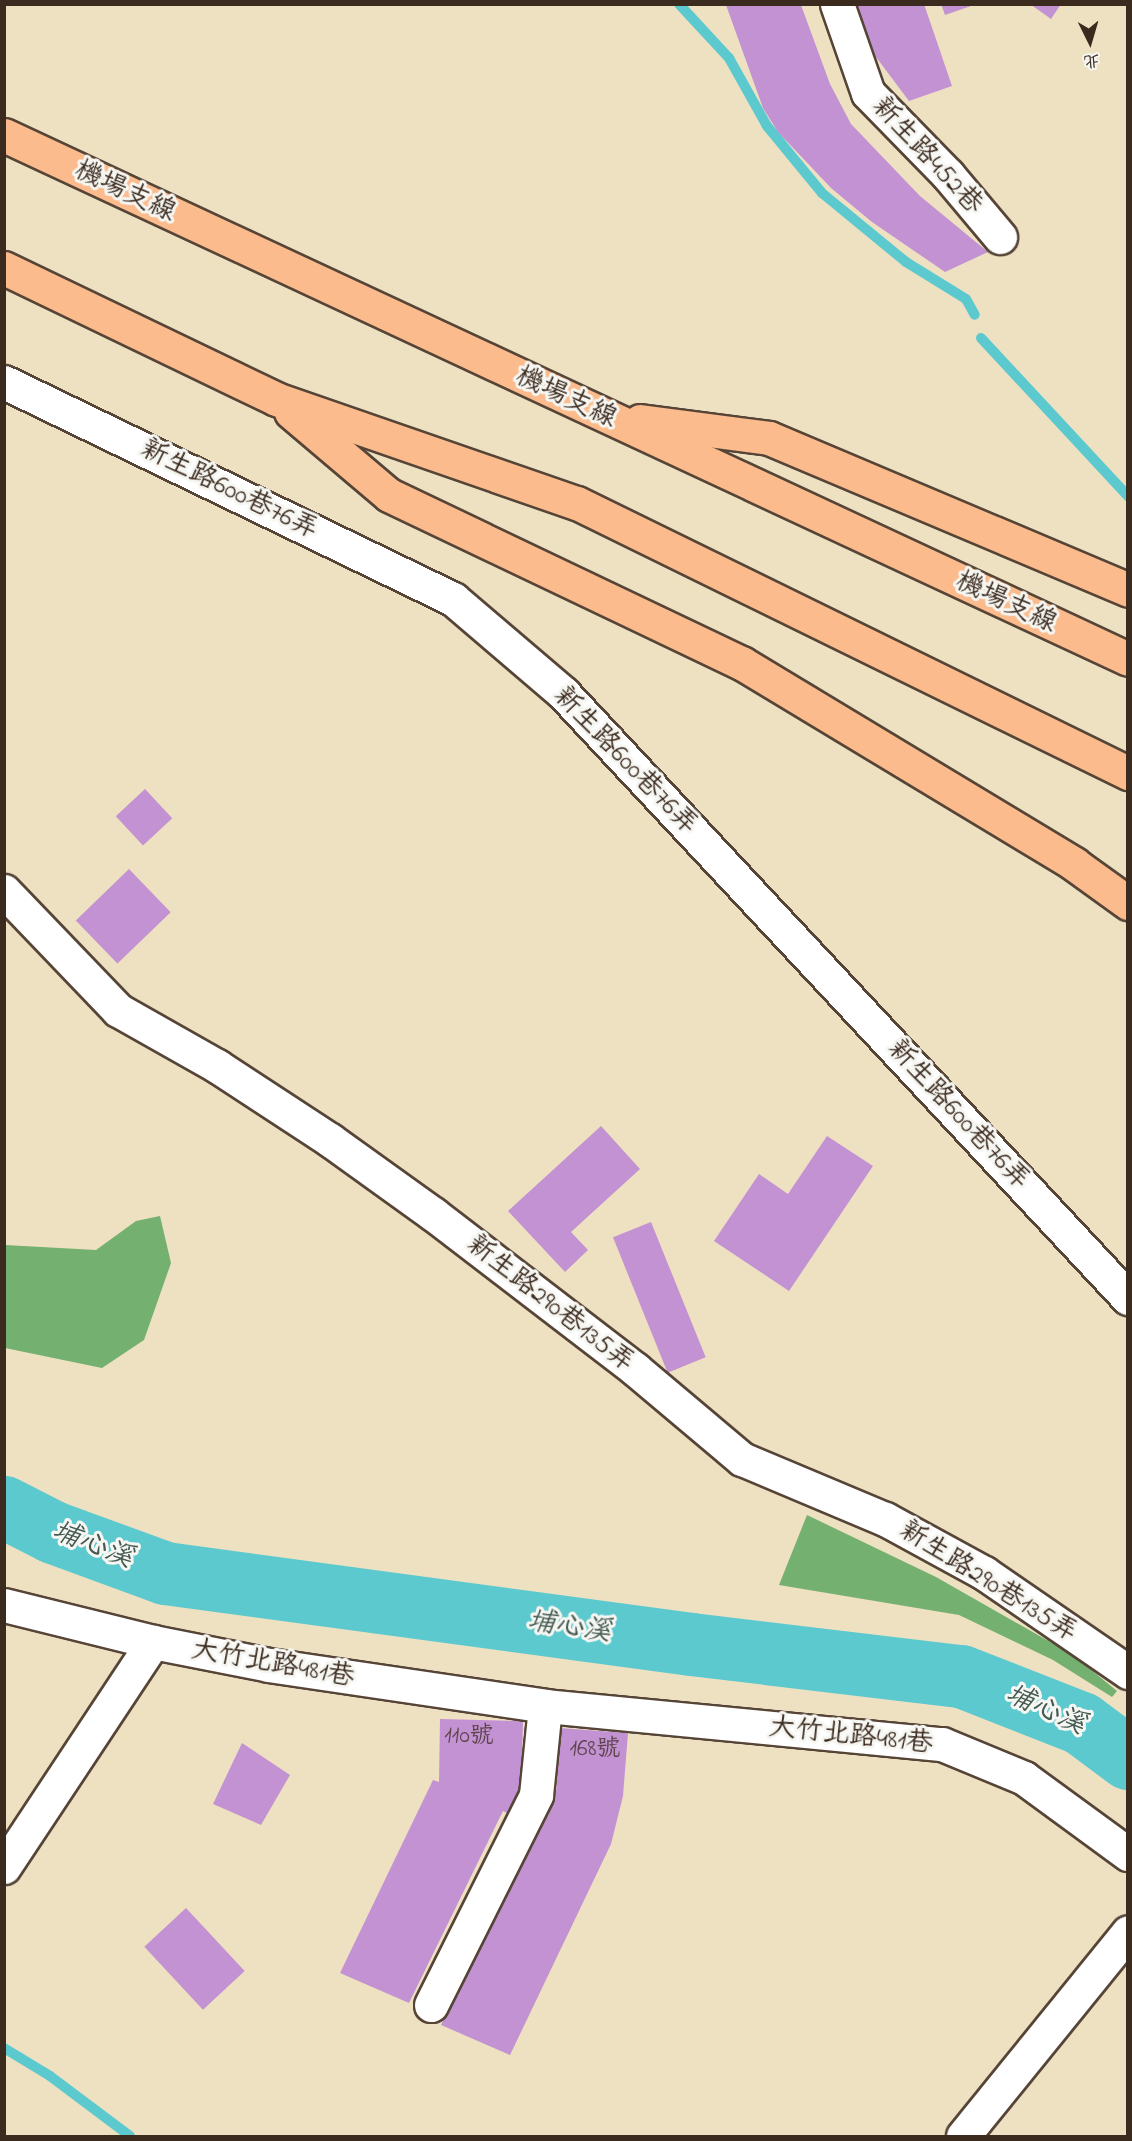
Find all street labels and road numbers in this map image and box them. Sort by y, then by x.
street label: 新生路452巷 [865,91,989,221]
street label: 機場支線 [69,154,181,230]
street label: 機場支線 [510,360,622,436]
street label: 新生路600巷76弄 [135,433,323,547]
street label: 機場支線 [950,565,1062,641]
street label: 新生路600巷76弄 [546,680,704,842]
street label: 新生路600巷76弄 [880,1033,1036,1197]
street label: 新生路290巷135弄 [460,1229,640,1379]
street label: 新生路290巷135弄 [893,1514,1083,1650]
street label: 大竹北路481巷 [189,1634,357,1694]
street label: 大竹北路481巷 [767,1711,935,1761]

